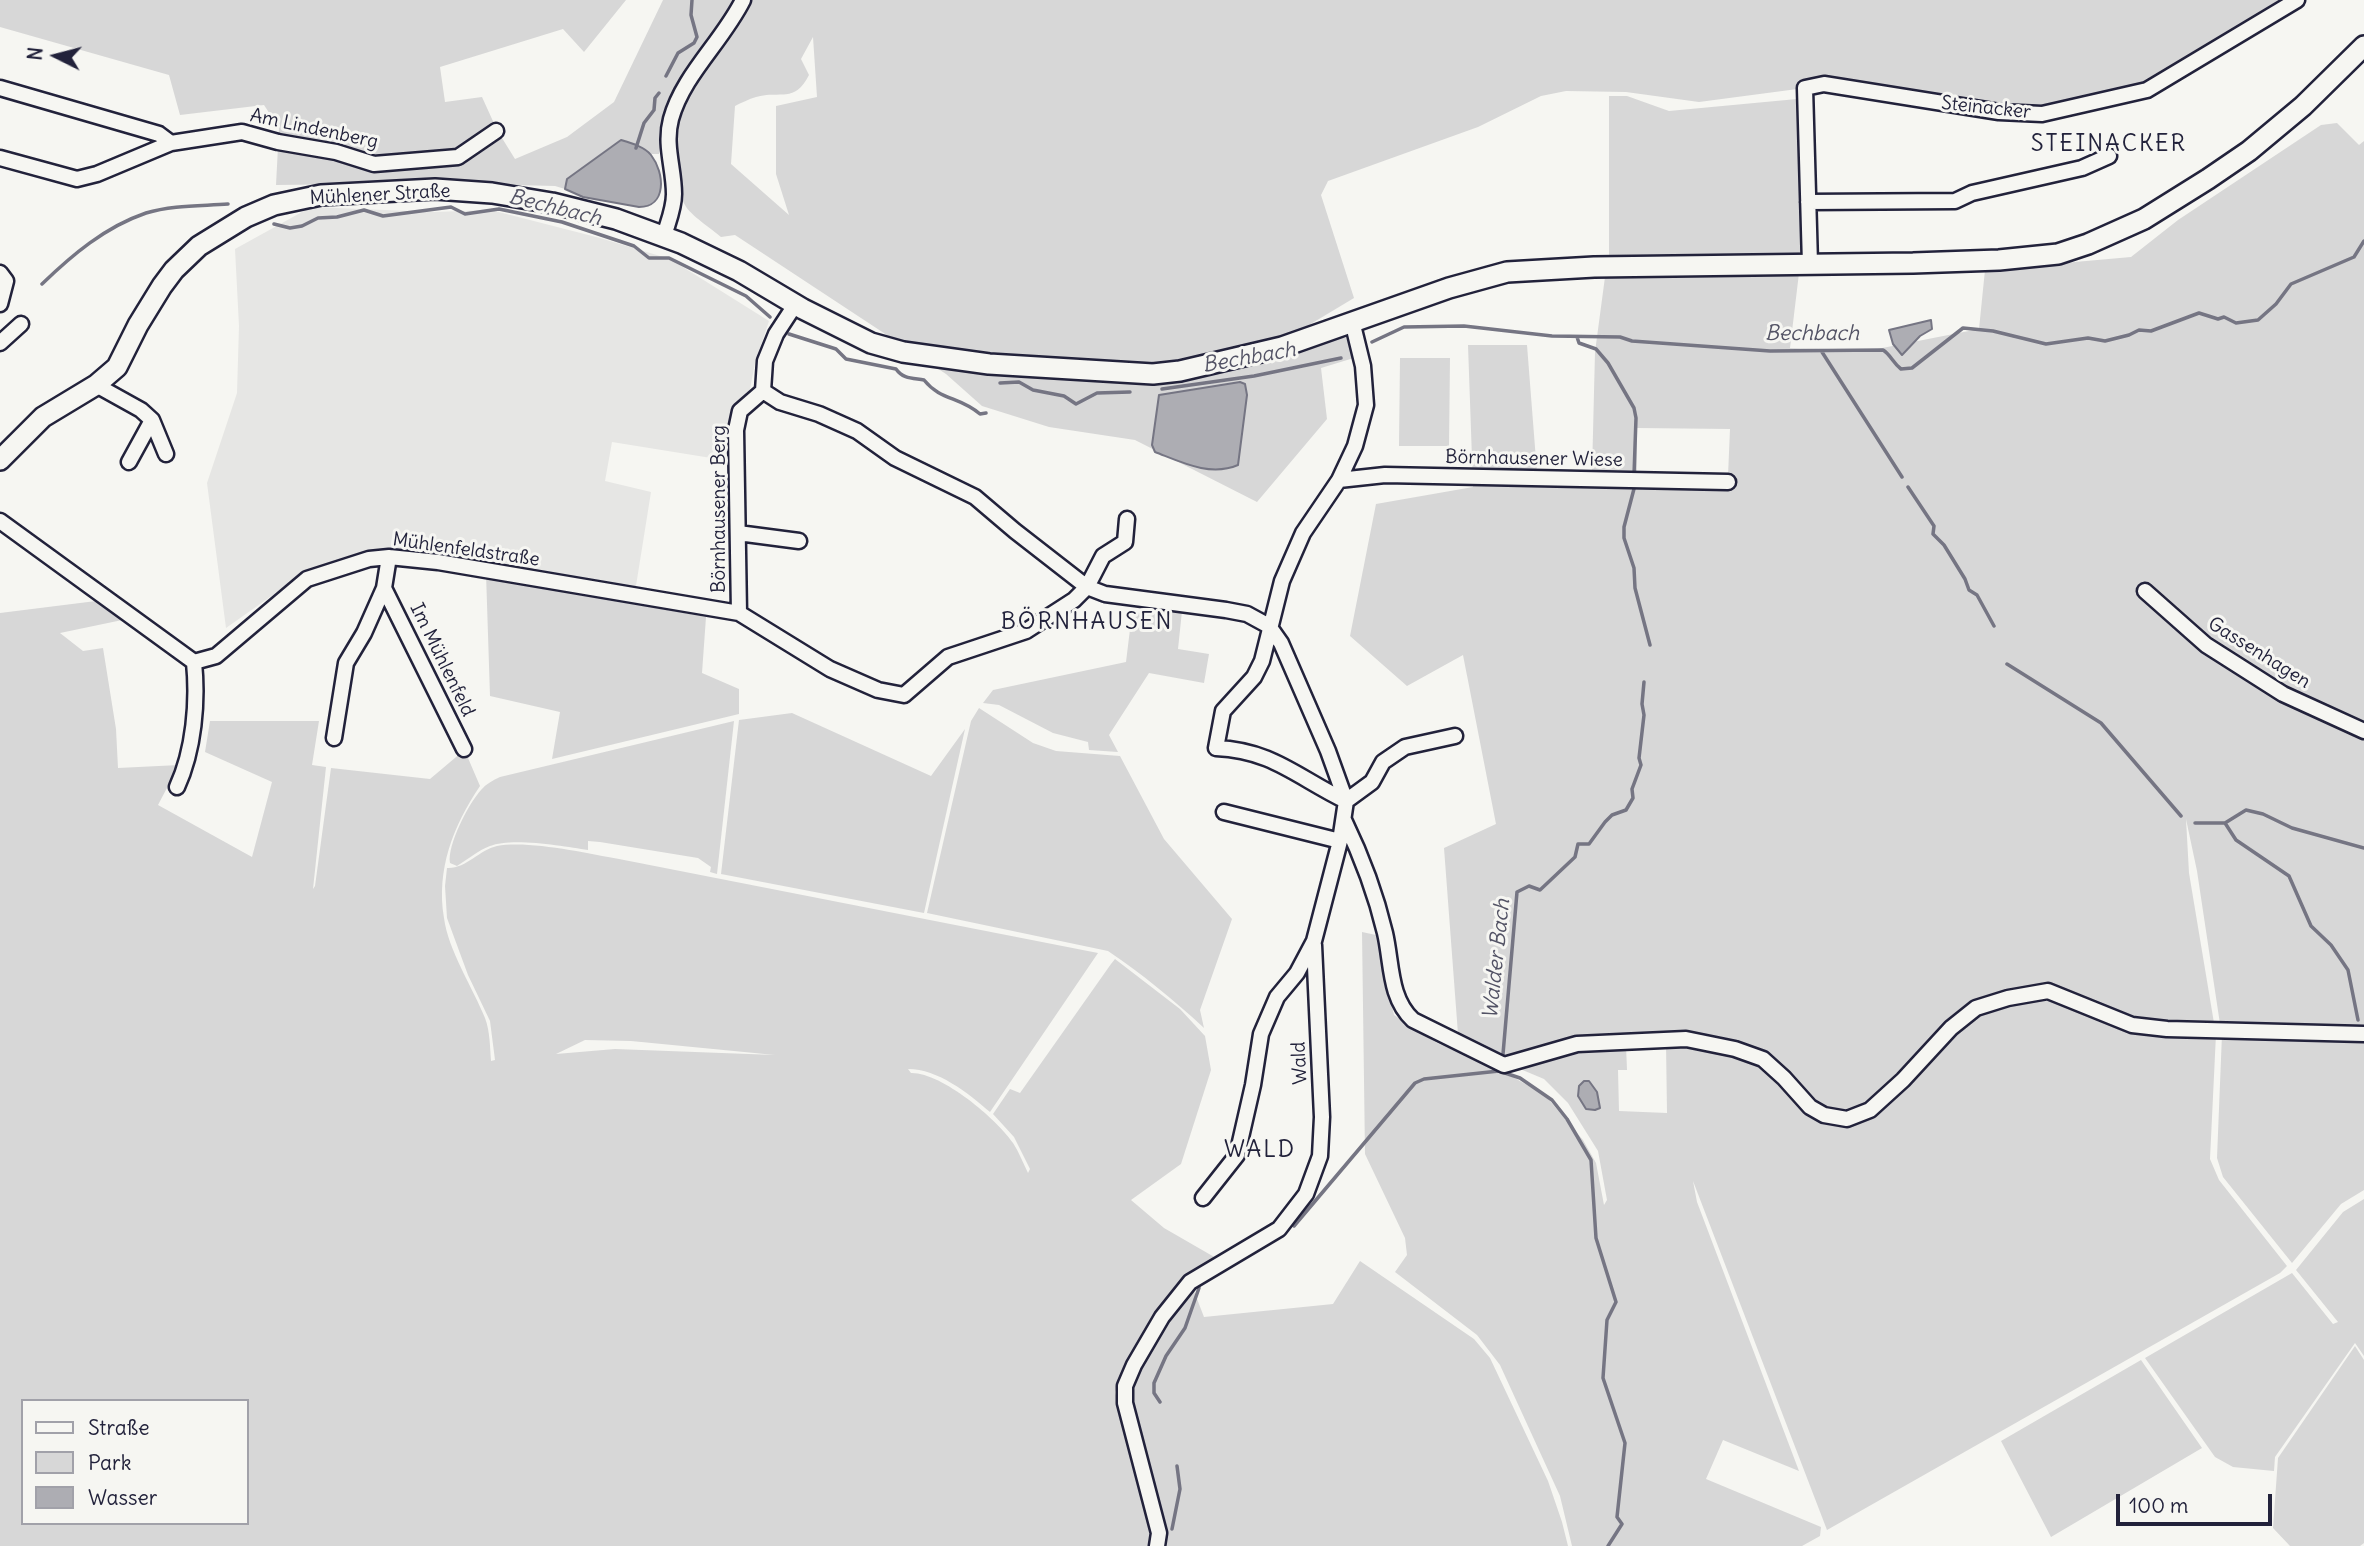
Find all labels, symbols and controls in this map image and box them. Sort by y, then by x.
north arrow [21,21,91,91]
text: N [22,46,48,62]
street label: Steinacker [1940,92,2032,124]
street label: Am Lindenberg [248,104,380,154]
district label: STEINACKER [2032,130,2186,158]
street label: Mühlener Straße [309,180,451,210]
water label: Bechbach [506,184,604,232]
water label: Bechbach [1765,321,1859,347]
water label: Bechbach [1200,337,1298,379]
street label: Börnhausener Berg [709,425,731,593]
street label: Börnhausener Wiese [1445,446,1623,472]
street label: Mühlenfeldstraße [391,528,541,572]
street label: Im Mühlenfeld [405,600,479,720]
district label: BÖRNHAUSEN [1002,608,1172,636]
street label: Gassenhagen [2203,612,2315,694]
water label: Walder Bach [1478,898,1516,1020]
street label: Wald [1287,1041,1313,1085]
district label: WALD [1225,1136,1295,1164]
legend [21,1399,248,1525]
text: Straße [88,1414,149,1441]
text: Park [88,1449,131,1476]
scale bar [2119,1480,2275,1524]
text: Wasser [88,1484,157,1511]
text: 100 m [2129,1492,2188,1519]

